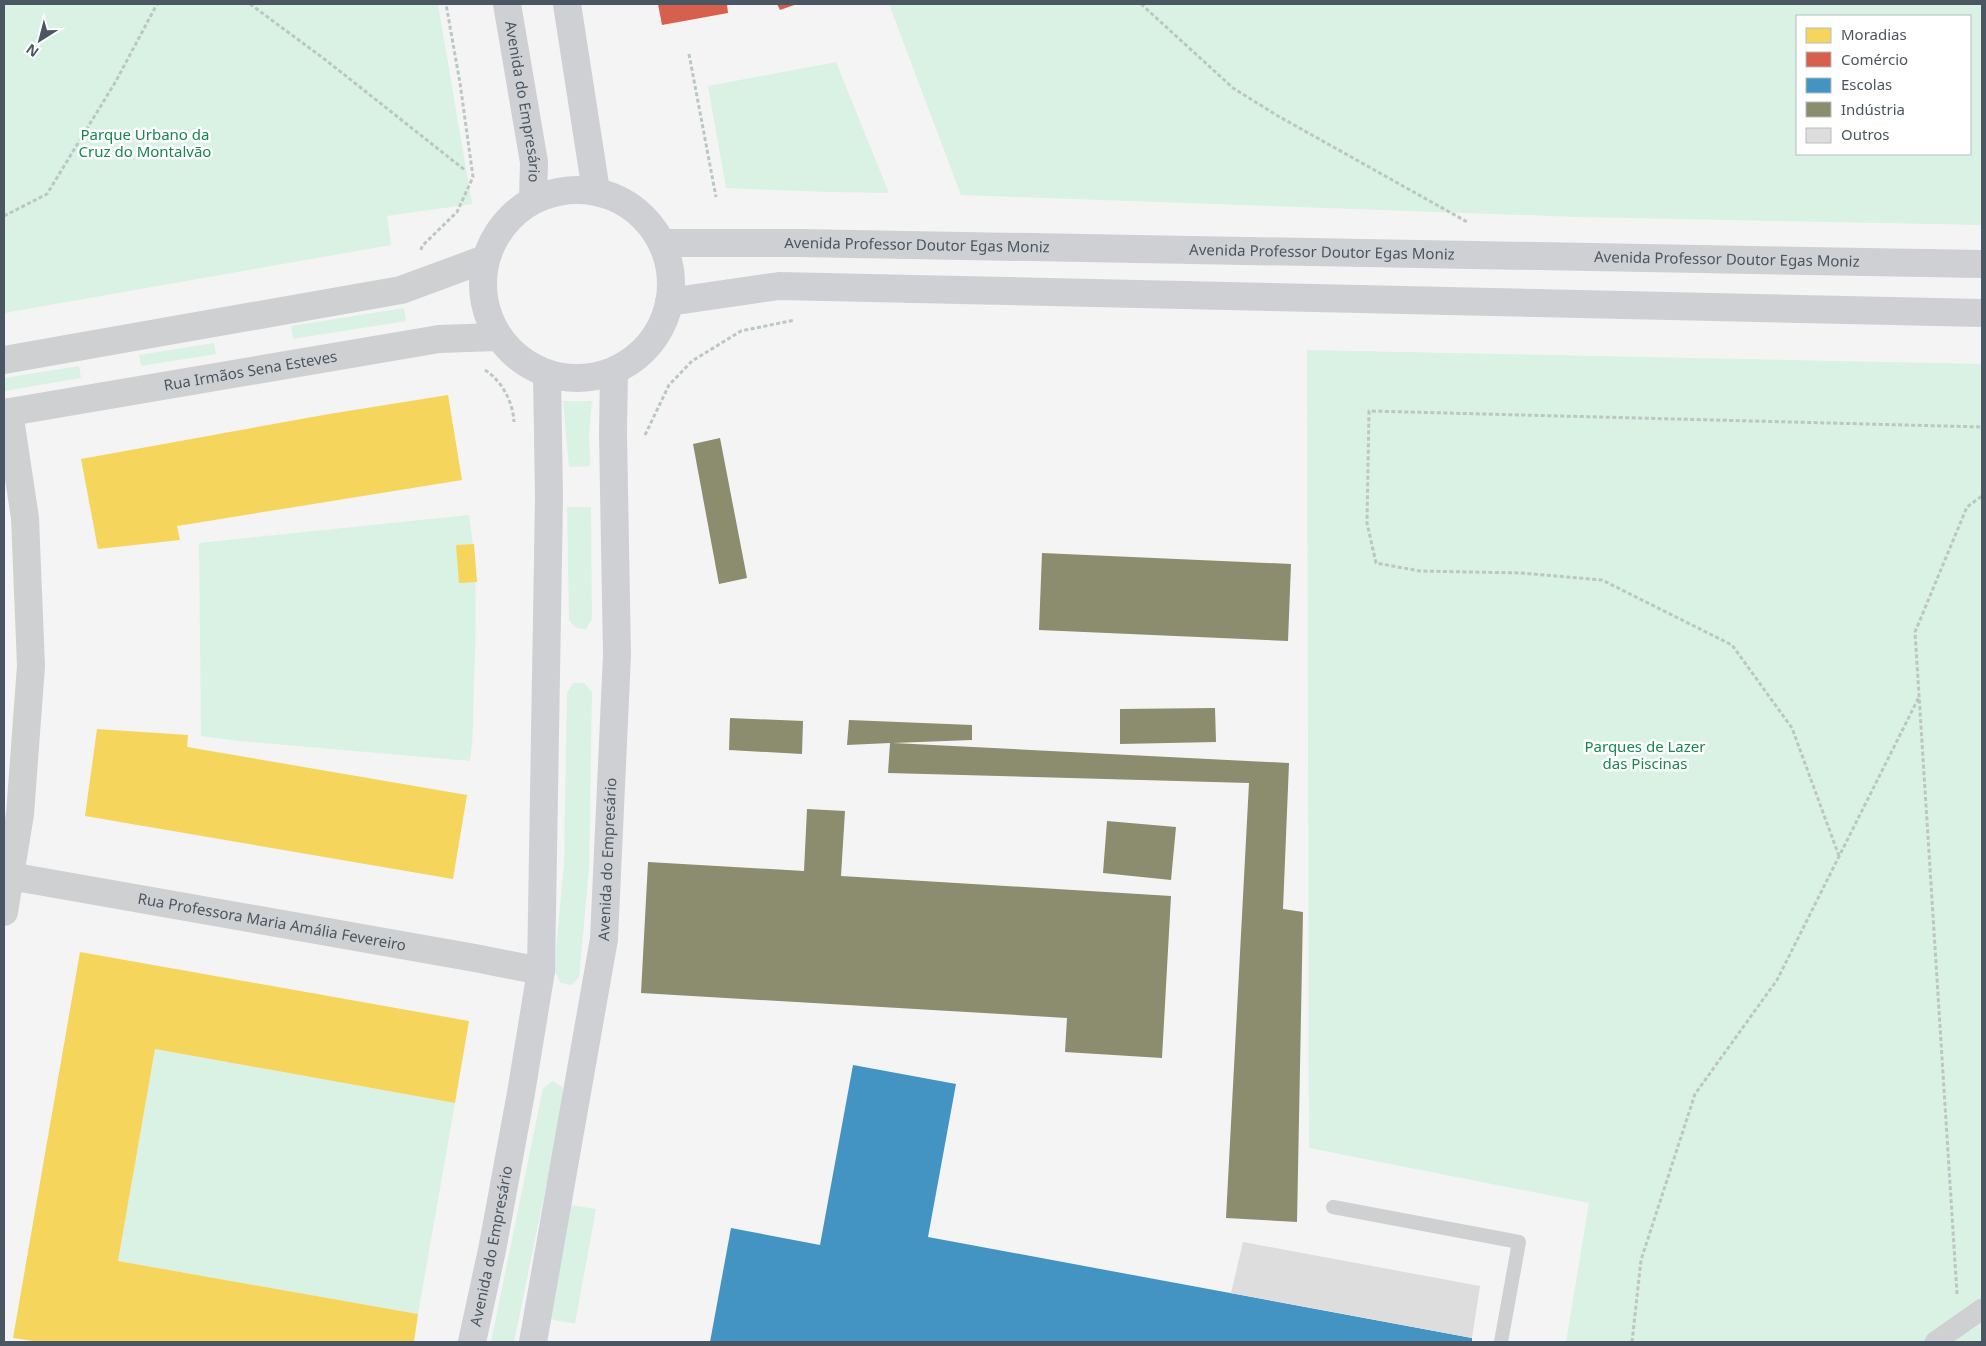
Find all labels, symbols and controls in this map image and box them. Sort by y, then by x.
north arrow [15,15,65,65]
legend [1796,15,1971,155]
street label: Avenida do Empresário [501,19,545,183]
text: Moradias [1841,24,1907,44]
text: N [22,40,42,62]
text: Comércio [1841,49,1908,69]
text: Escolas [1841,74,1892,94]
text: Indústria [1841,99,1905,119]
park label: Parque Urbano da Cruz do Montalvão [79,124,211,161]
text: Outros [1841,124,1890,144]
street label: Avenida Professor Doutor Egas Moniz [784,232,1050,256]
street label: Avenida Professor Doutor Egas Moniz [1189,239,1455,264]
street label: Avenida Professor Doutor Egas Moniz [1594,246,1860,271]
street label: Rua Irmãos Sena Esteves [162,346,339,395]
park label: Parques de Lazer das Piscinas [1585,736,1706,773]
street label: Avenida do Empresário [593,777,620,941]
street label: Rua Professora Maria Amália Fevereiro [136,888,408,955]
street label: Avenida do Empresário [465,1164,516,1328]

